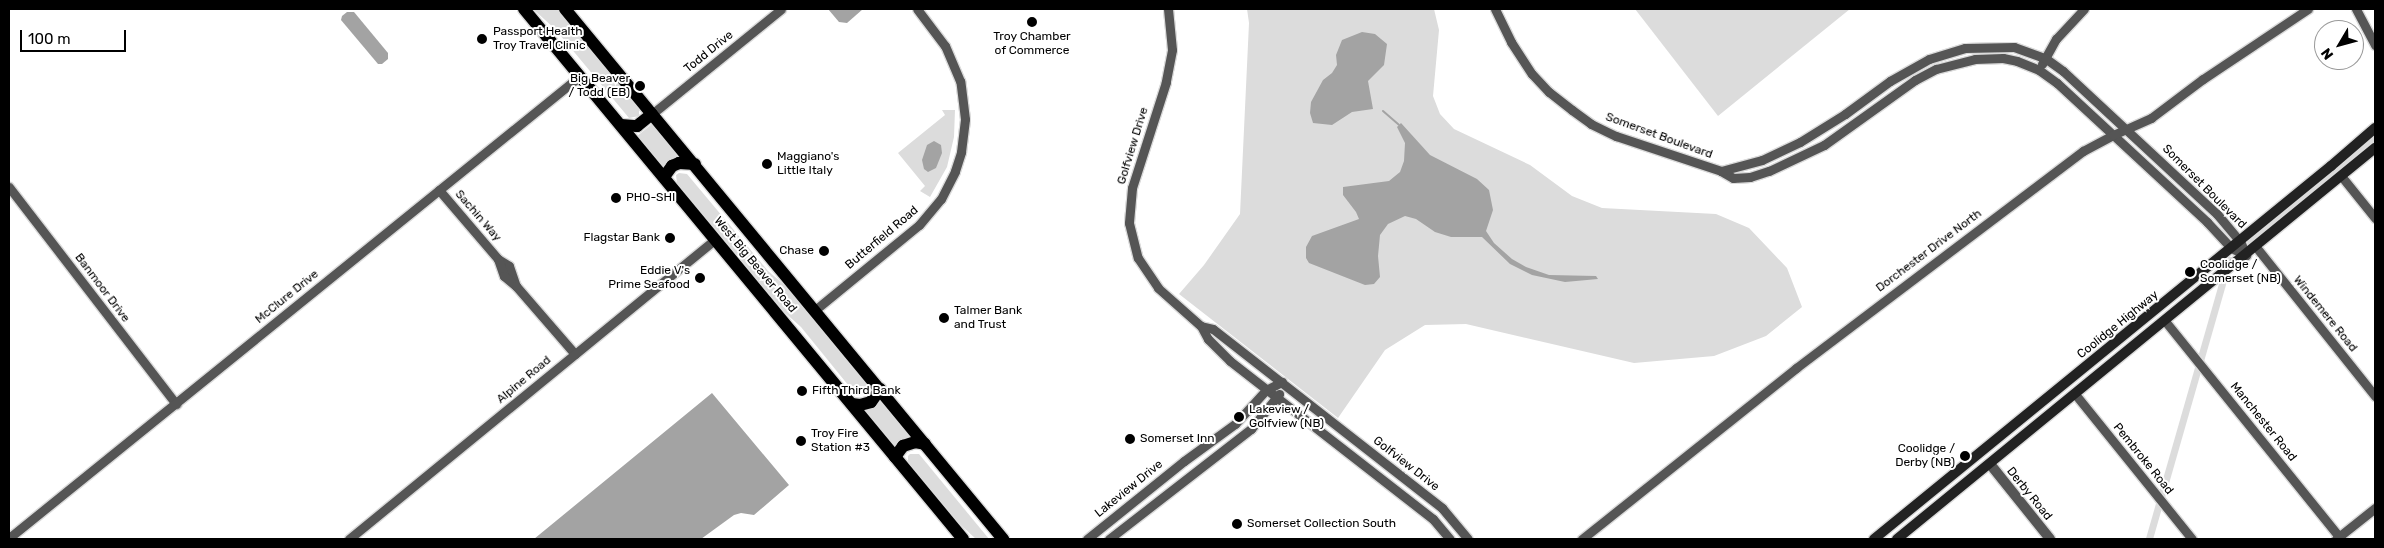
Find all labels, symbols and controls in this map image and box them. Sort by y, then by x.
marker: Troy Chamber of Commerce [1026,16,1038,28]
scale bar [22,20,129,52]
north arrow [2314,20,2364,70]
place label: Passport Health Troy Travel Clinic [493,25,586,53]
street label: Todd Drive [682,28,736,76]
text: 100 m [28,30,70,48]
place label: Troy Chamber of Commerce [993,30,1071,58]
marker: Passport Health Troy Travel Clinic [475,32,489,46]
text: N [2318,45,2337,63]
place label: Big Beaver / Todd (EB) [568,72,630,100]
marker: Big Beaver / Todd (EB) [634,80,646,92]
street label: Golfview Drive [1114,106,1152,186]
street label: Somerset Boulevard [1603,110,1715,162]
street label: Somerset Boulevard [2159,142,2249,232]
place label: Maggiano's Little Italy [777,150,839,178]
marker: Maggiano's Little Italy [761,158,773,170]
street label: Sachin Way [452,187,504,245]
place label: PHO-SHI [626,191,675,205]
marker: PHO-SHI [610,192,622,204]
street label: Butterfield Road [843,203,921,273]
street label: Dorchester Drive North [1873,206,1985,296]
street label: West Big Beaver Road [711,214,799,316]
place label: Flagstar Bank [583,231,660,245]
marker: Flagstar Bank [664,232,676,244]
place label: Chase [779,244,814,258]
marker: Chase [818,245,830,257]
street label: Banmoor Drive [71,251,133,325]
place label: Coolidge / Somerset (NB) [2200,258,2281,286]
place label: Eddie V's Prime Seafood [608,264,690,292]
marker: Coolidge / Somerset (NB) [2184,266,2196,278]
street label: McClure Drive [252,267,322,327]
marker: Eddie V's Prime Seafood [694,272,706,284]
street label: Windemere Road [2290,273,2360,355]
street label: Coolidge Highway [2075,288,2161,362]
place label: Talmer Bank and Trust [954,304,1022,332]
marker: Talmer Bank and Trust [938,312,950,324]
street label: Alpine Road [494,353,554,407]
street label: Manchester Road [2227,380,2299,464]
place label: Fifth Third Bank [812,384,901,398]
marker: Fifth Third Bank [796,385,808,397]
place label: Lakeview / Golfview (NB) [1249,403,1324,431]
marker: Lakeview / Golfview (NB) [1233,411,1245,423]
street label: Pembroke Road [2110,420,2176,498]
place label: Troy Fire Station #3 [811,427,870,455]
place label: Somerset Inn [1140,432,1215,446]
marker: Somerset Inn [1124,433,1136,445]
street label: Golfview Drive [1370,434,1442,494]
marker: Troy Fire Station #3 [795,435,807,447]
place label: Coolidge / Derby (NB) [1895,442,1955,470]
marker: Coolidge / Derby (NB) [1959,450,1971,462]
street label: Lakeview Drive [1092,457,1166,521]
street label: Derby Road [2003,464,2055,524]
place label: Somerset Collection South [1247,517,1396,531]
marker: Somerset Collection South [1231,518,1243,530]

